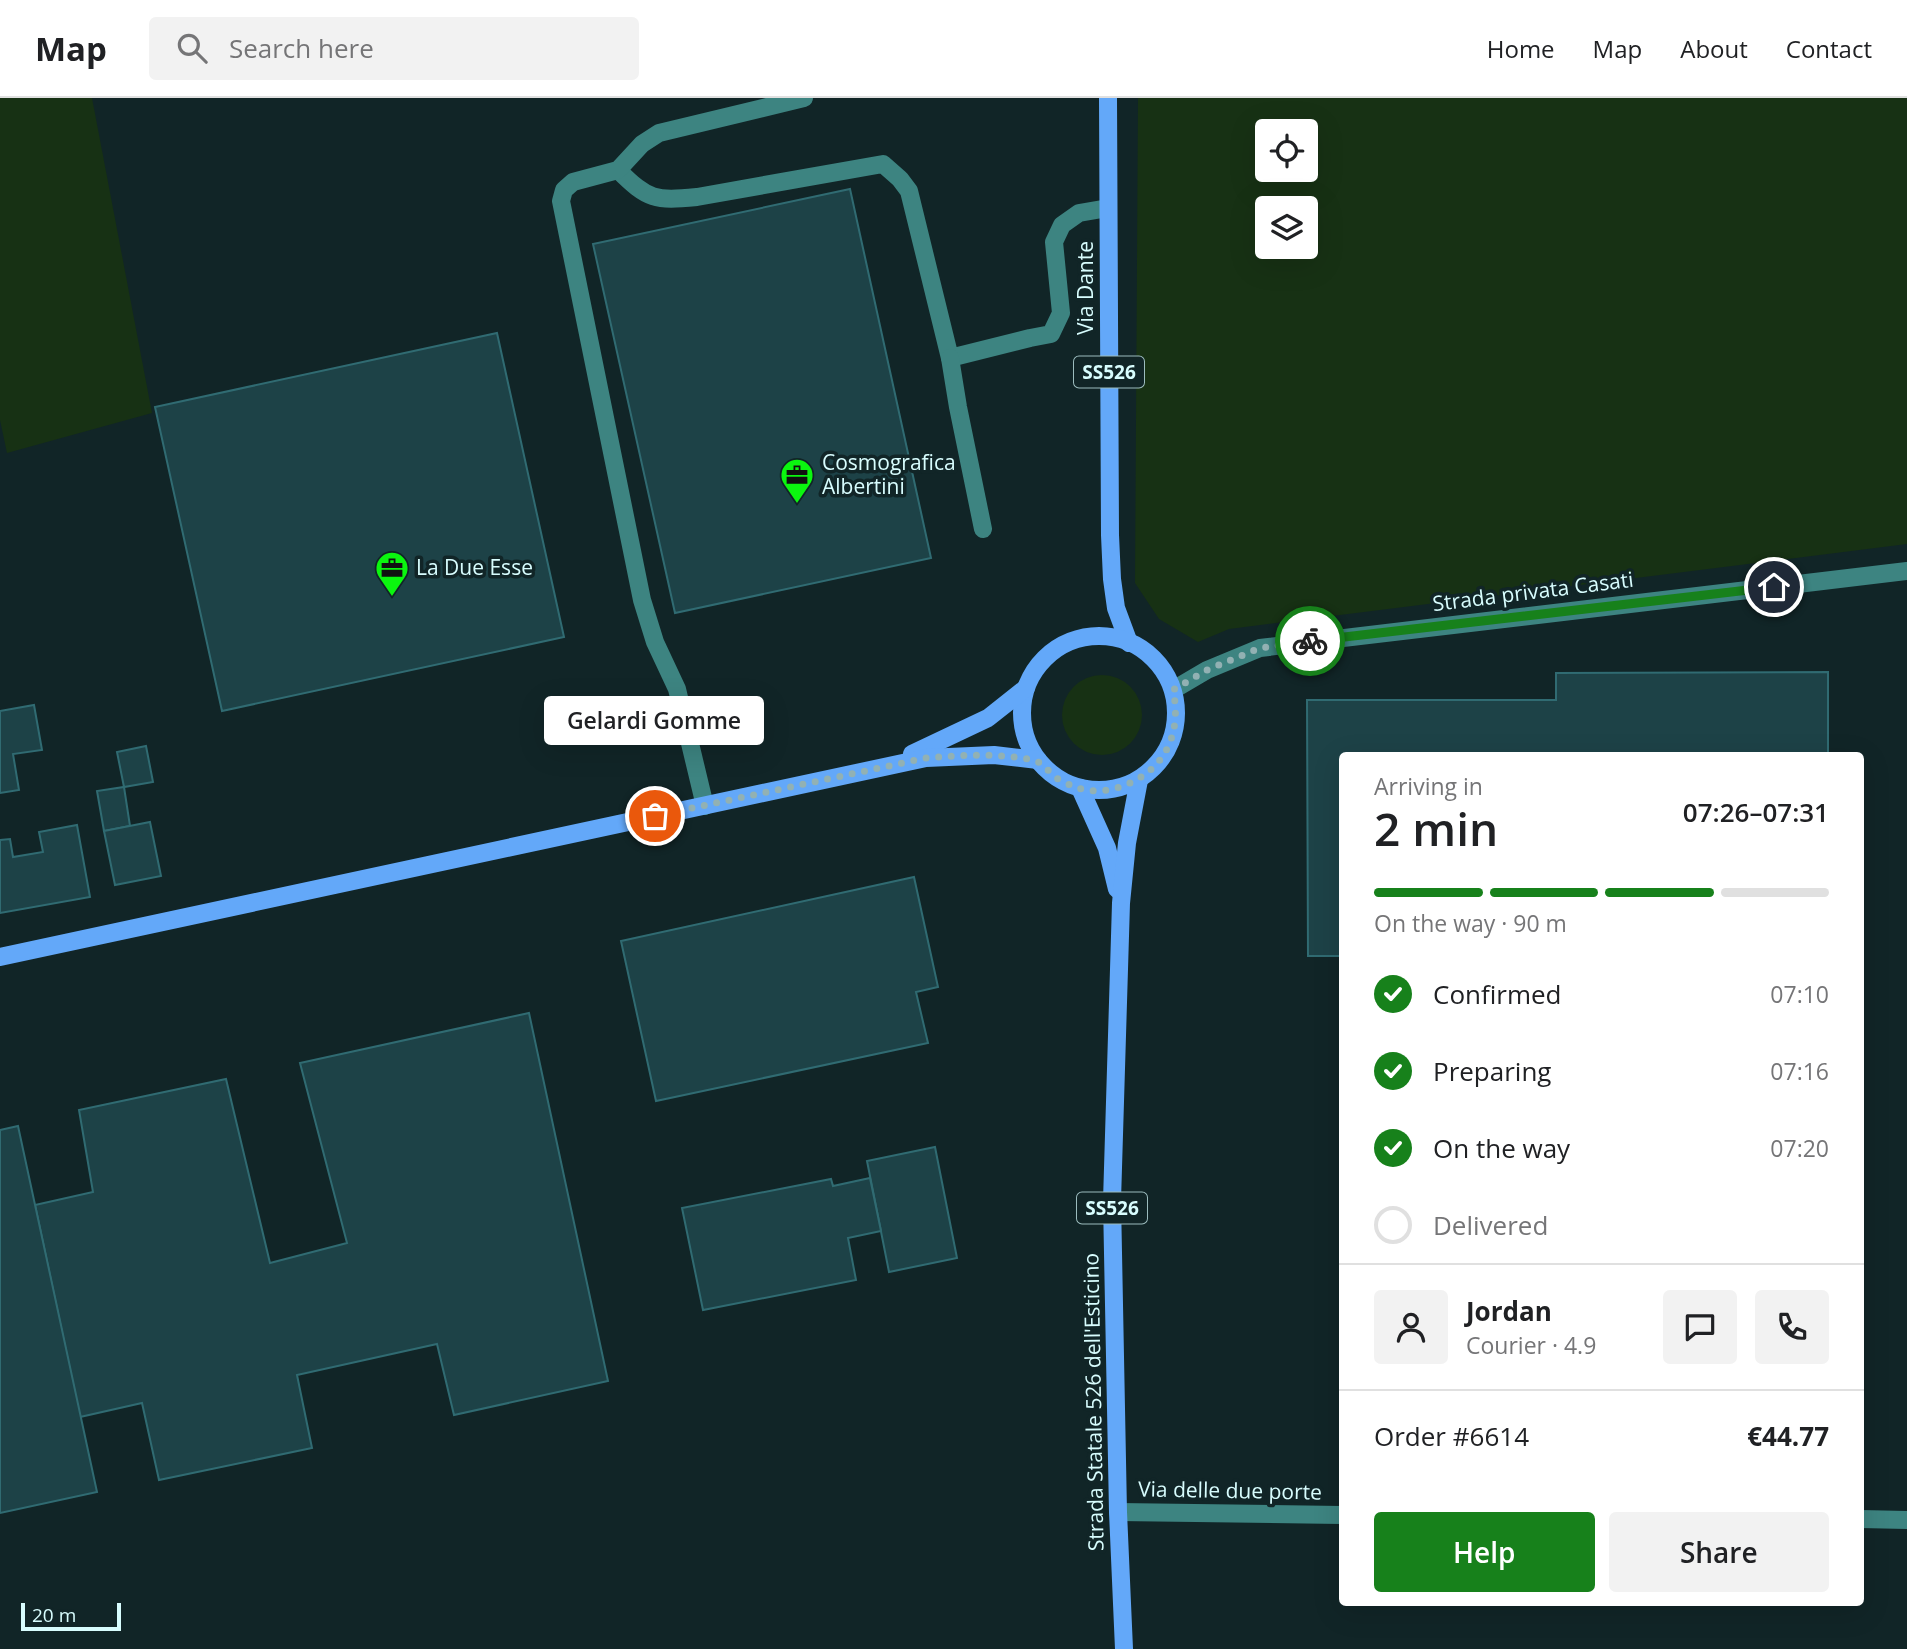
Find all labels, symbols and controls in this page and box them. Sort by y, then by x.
search box [149,17,639,80]
text: Map [35,26,107,71]
icon: search [173,29,211,67]
text: Search here [229,30,374,66]
text: Home [1487,32,1555,65]
text: Map [1593,32,1642,65]
text: About [1680,32,1748,65]
text: Contact [1786,32,1872,65]
map controls [1255,119,1318,259]
button: locate [1255,119,1318,182]
button: layers [1255,196,1318,259]
street label: Via Dante [1071,241,1099,335]
road number: SS526 [1074,356,1144,388]
place label: Cosmografica Albertini [822,448,956,500]
office icon: Cosmografica Albertini [778,456,816,505]
office icon: La Due Esse [373,549,411,598]
place label: La Due Esse [416,553,533,581]
pin [1744,557,1804,617]
street label: Strada privata Casati [1431,565,1635,617]
icon: home [1755,568,1793,606]
courier [1275,606,1345,676]
icon: bike [1291,622,1329,660]
callout: Gelardi Gomme [545,697,765,746]
text: Gelardi Gomme [567,704,741,736]
text: Arriving in [1374,770,1483,802]
pin [625,786,685,846]
text: 07:26–07:31 [1683,794,1829,830]
icon: bag [636,797,674,835]
text: 2 min [1374,797,1498,859]
text: On the way · 90 m [1374,907,1567,939]
icon: check [1374,975,1412,1013]
text: Confirmed [1433,976,1561,1012]
text: 07:10 [1770,978,1829,1010]
icon: check [1374,1052,1412,1090]
text: Preparing [1433,1053,1551,1089]
text: 07:16 [1770,1055,1829,1087]
icon: check [1374,1129,1412,1167]
text: On the way [1433,1130,1570,1166]
text: 07:20 [1770,1132,1829,1164]
road number: SS526 [1077,1192,1147,1224]
text: Delivered [1433,1207,1548,1243]
street label: Strada Statale 526 dell'Esticino [1076,1253,1110,1551]
button: person [1374,1290,1448,1364]
button: chat [1663,1290,1737,1364]
button: phone [1755,1290,1829,1364]
text: Jordan [1466,1293,1552,1329]
text: Courier · 4.9 [1466,1329,1596,1361]
text: Order #6614 [1374,1418,1529,1454]
text: €44.77 [1747,1418,1829,1454]
street label: Via delle due porte [1138,1474,1322,1506]
button: Help [1374,1512,1595,1592]
button: Share [1609,1512,1829,1592]
scale bar [21,1600,121,1632]
text: 20 m [32,1602,76,1628]

